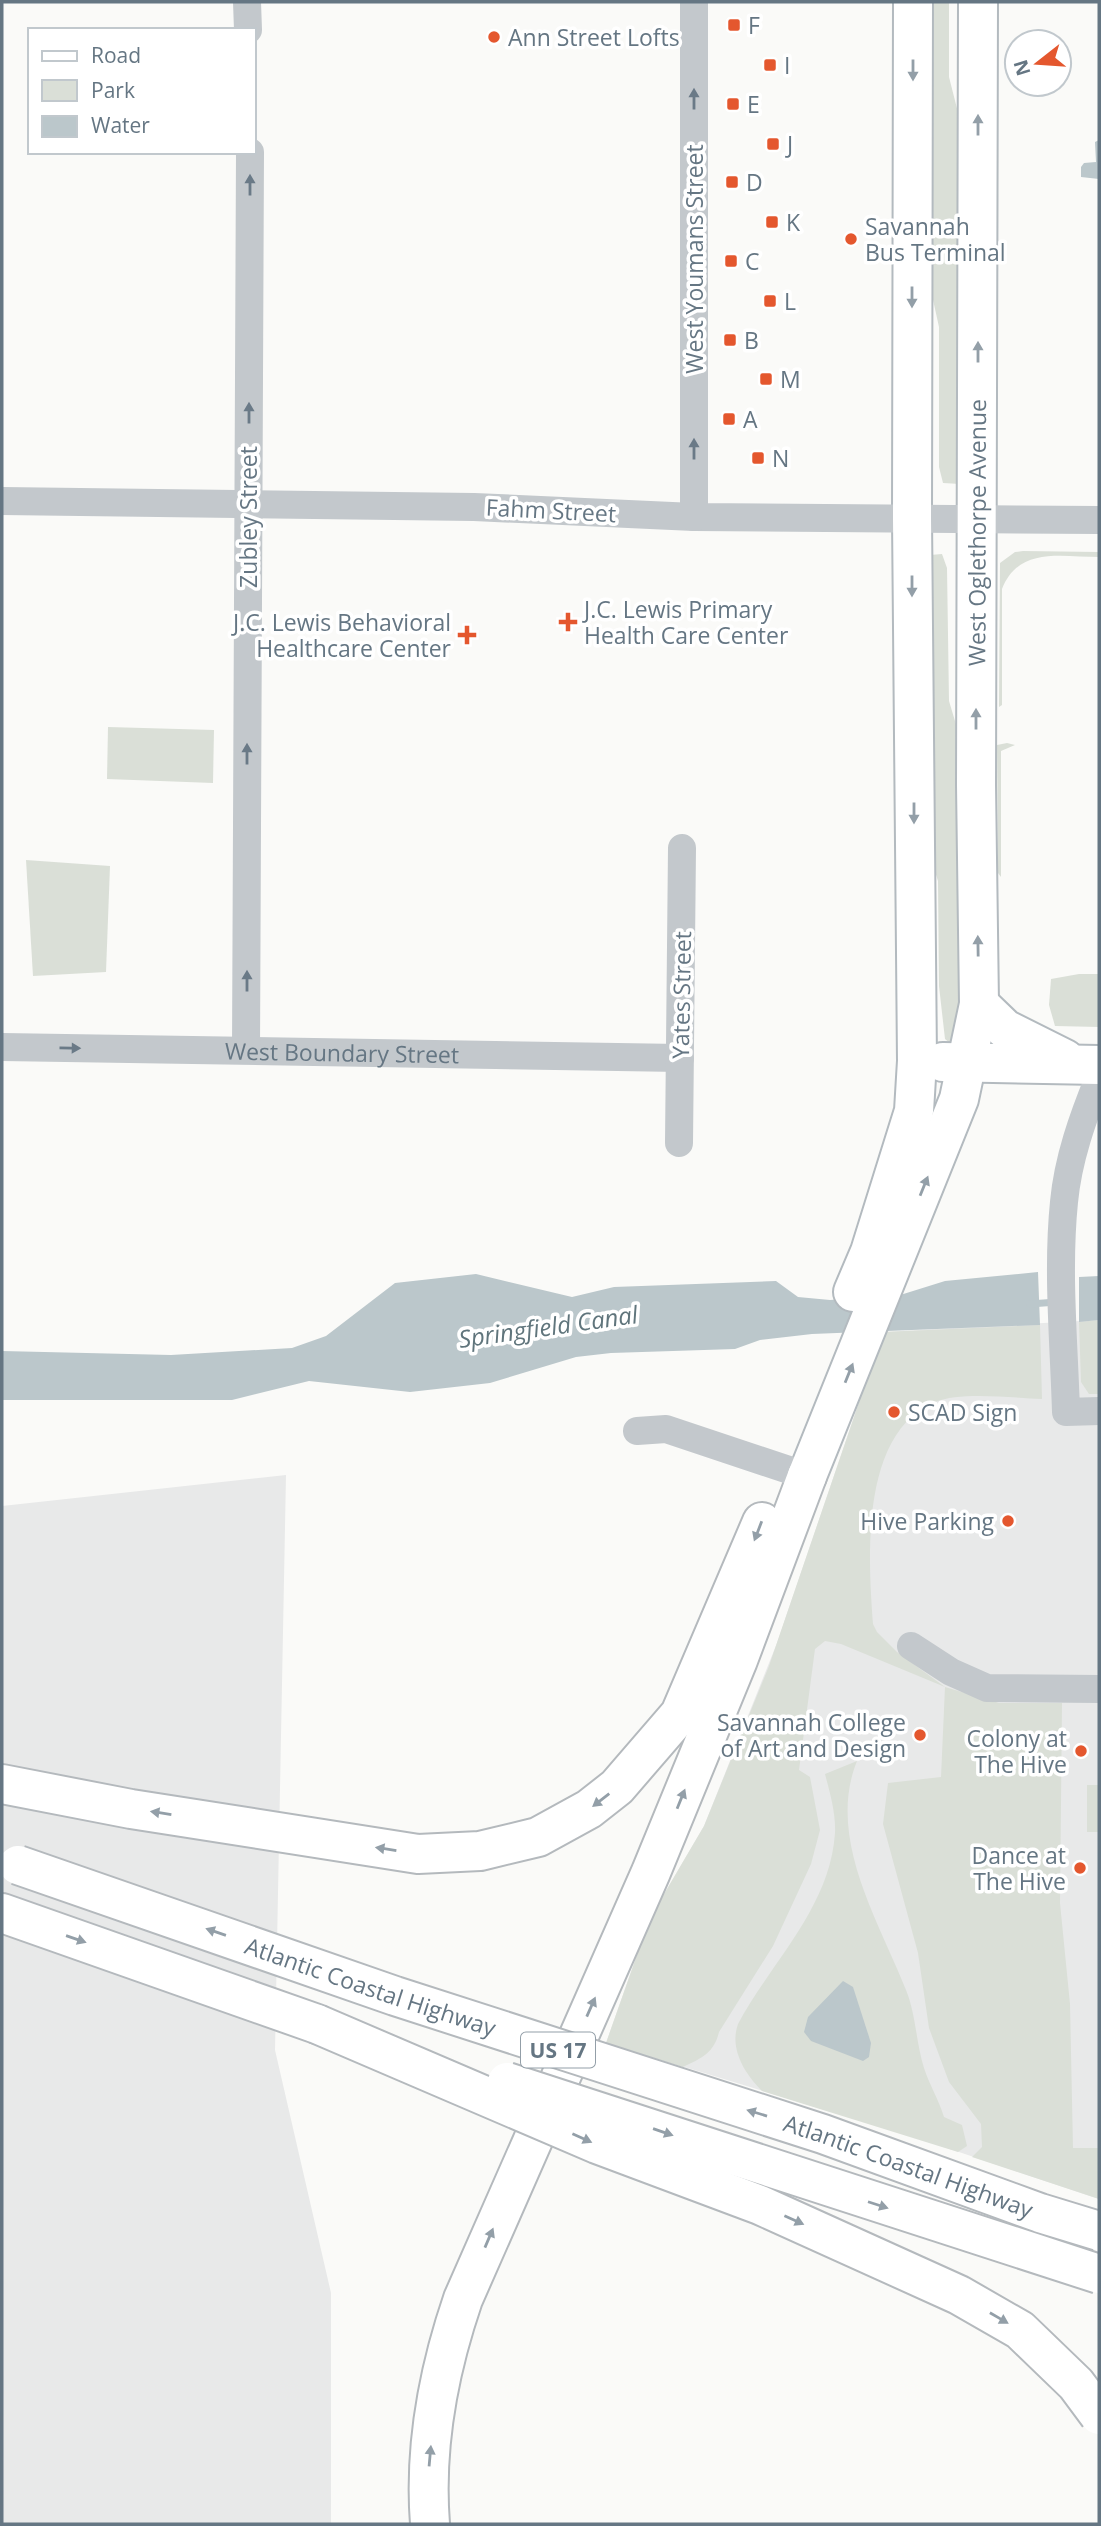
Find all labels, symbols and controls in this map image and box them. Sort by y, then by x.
place label: F [748,9,760,41]
marker: F [726,17,742,33]
place label: Ann Street Lofts [508,21,680,53]
legend [28,28,256,154]
north arrow [1003,28,1073,98]
marker: Ann Street Lofts [486,29,502,45]
text: Road [91,41,141,69]
place label: I [784,49,790,81]
marker: I [762,57,778,73]
text: N [1007,57,1036,79]
one-way arrow [907,59,919,81]
text: Park [91,76,135,104]
one-way arrow [688,88,700,110]
place label: E [747,88,760,120]
marker: E [725,96,741,112]
text: Water [91,111,150,139]
one-way arrow [972,114,984,136]
place label: J [785,128,793,160]
marker: J [765,136,781,152]
street label: West Youmans Street [678,144,710,374]
place label: D [746,166,763,198]
one-way arrow [244,174,256,196]
marker: D [724,174,740,190]
place label: K [786,206,801,238]
place label: Savannah Bus Terminal [865,210,1006,268]
marker: K [764,214,780,230]
marker: Savannah Bus Terminal [843,231,859,247]
place label: C [745,245,760,277]
marker: C [723,253,739,269]
place label: L [784,285,796,317]
one-way arrow [906,287,918,309]
marker: L [762,293,778,309]
place label: B [744,324,759,356]
marker: B [722,332,738,348]
one-way arrow [972,341,984,363]
place label: M [780,363,801,395]
marker: M [758,371,774,387]
street label: West Oglethorpe Avenue [960,399,993,666]
one-way arrow [243,401,255,423]
place label: A [743,403,758,435]
marker: A [721,411,737,427]
one-way arrow [688,438,700,460]
place label: N [772,442,789,474]
street label: Zubley Street [232,446,264,588]
marker: N [750,450,766,466]
street label: Fahm Street [485,491,617,529]
one-way arrow [907,575,918,597]
place label: J.C. Lewis Primary Health Care Center [582,593,789,651]
place label: J.C. Lewis Behavioral Healthcare Center [231,606,452,664]
marker: J.C. Lewis Primary Health Care Center [558,612,578,632]
marker: J.C. Lewis Behavioral Healthcare Center [457,625,477,645]
one-way arrow [970,707,982,729]
one-way arrow [241,743,253,765]
one-way arrow [908,803,920,825]
street label: Yates Street [664,931,698,1059]
one-way arrow [972,935,984,957]
one-way arrow [241,970,252,992]
street label: West Boundary Street [225,1035,459,1070]
one-way arrow [59,1042,81,1053]
one-way arrow [919,1176,930,1197]
water label: Springfield Canal [456,1297,641,1355]
one-way arrow [843,1363,854,1384]
place label: SCAD Sign [908,1396,1017,1428]
marker: SCAD Sign [886,1404,902,1420]
place label: Hive Parking [860,1505,994,1537]
marker: Hive Parking [1000,1513,1016,1529]
one-way arrow [752,1521,763,1542]
place label: Savannah College of Art and Design [717,1706,906,1764]
place label: Colony at The Hive [966,1722,1067,1780]
marker: Savannah College of Art and Design [912,1727,928,1743]
marker: Colony at The Hive [1073,1743,1089,1759]
one-way arrow [676,1788,687,1809]
one-way arrow [592,1792,609,1807]
one-way arrow [150,1808,172,1819]
place label: Dance at The Hive [972,1839,1066,1897]
one-way arrow [375,1843,397,1854]
marker: Dance at The Hive [1072,1860,1088,1876]
one-way arrow [205,1926,226,1937]
street label: Atlantic Coastal Highway [241,1929,501,2044]
one-way arrow [65,1934,86,1945]
one-way arrow [586,1997,597,2018]
road number: US 17 [521,2032,595,2068]
street label: Atlantic Coastal Highway [780,2106,1038,2225]
one-way arrow [746,2108,767,2118]
one-way arrow [652,2127,673,2138]
one-way arrow [572,2133,593,2144]
one-way arrow [868,2200,889,2210]
one-way arrow [784,2215,805,2226]
one-way arrow [484,2227,495,2248]
one-way arrow [990,2312,1009,2324]
one-way arrow [425,2445,436,2467]

